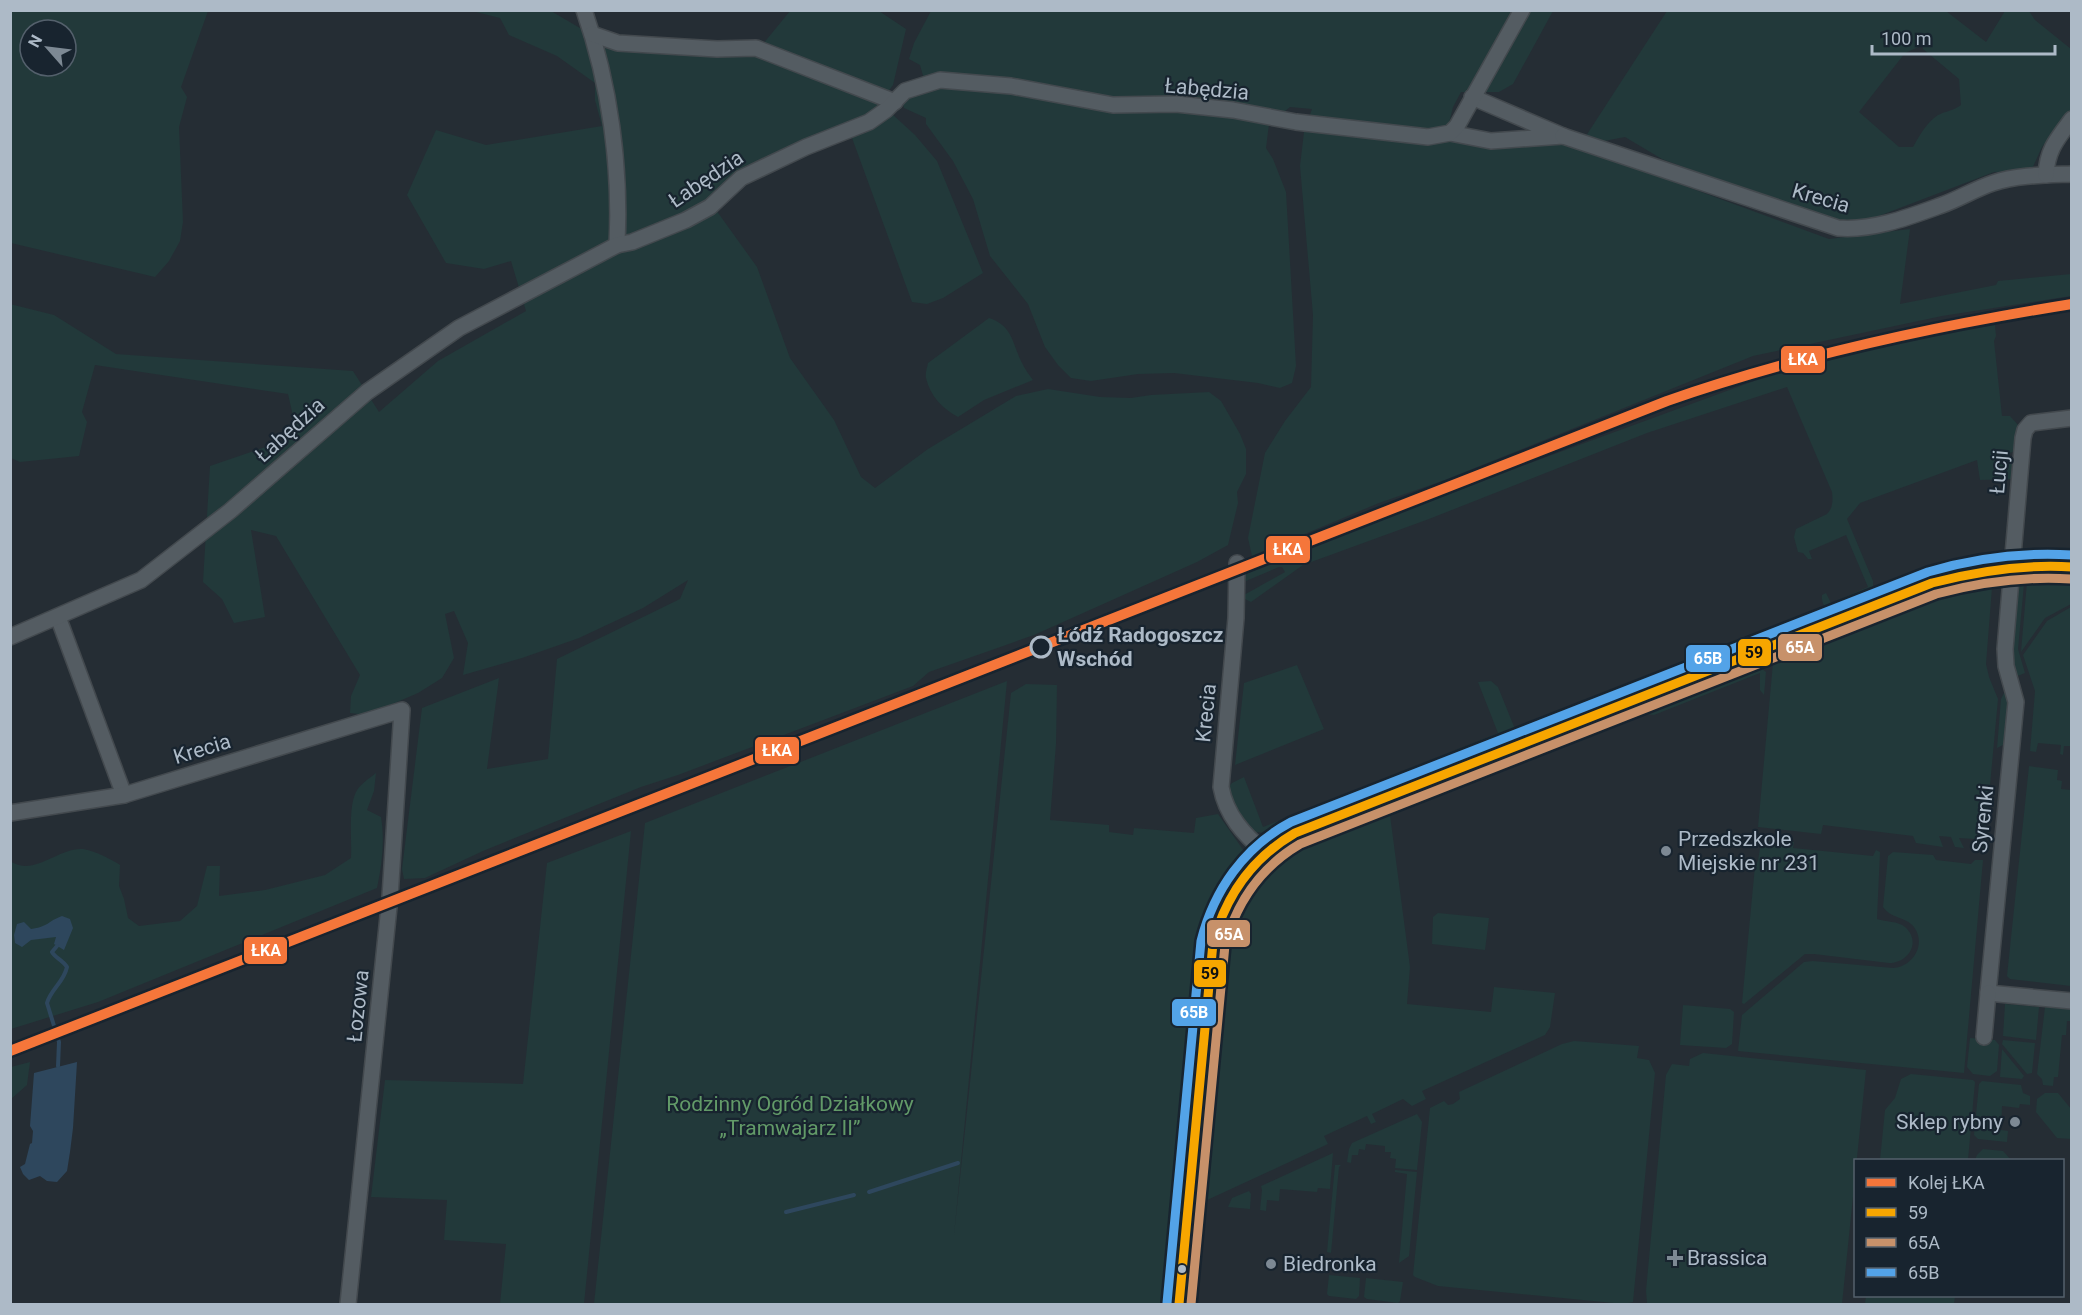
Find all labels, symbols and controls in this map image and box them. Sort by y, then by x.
north arrow [18,18,78,78]
scale bar [1872,18,2055,56]
text: 100 m [1881,28,1932,49]
text: N [24,32,46,51]
street label: Łabędzia [1164,73,1250,105]
street label: Łabędzia [664,145,748,213]
street label: Krecia [1789,178,1853,218]
line badge: ŁKA [1780,345,1826,374]
text: ŁKA [1788,350,1818,369]
street label: Łabędzia [251,393,329,467]
street label: Łucji [1985,449,2013,495]
line badge: ŁKA [1265,535,1311,564]
text: ŁKA [1273,540,1303,559]
place label: Łódź Radogoszcz Wschód [1057,623,1223,671]
line badge: 65A [1777,633,1823,662]
marker: Łódź Radogoszcz Wschód [1030,636,1052,658]
line badge: 59 [1737,638,1772,667]
text: 65A [1785,638,1815,657]
text: 59 [1745,643,1763,662]
line badge: 65B [1685,644,1731,673]
text: 65B [1694,649,1722,668]
street label: Krecia [1191,683,1221,743]
street label: Krecia [170,729,234,769]
line badge: ŁKA [754,736,800,765]
text: ŁKA [762,741,792,760]
street label: Syrenki [1968,784,1998,854]
place label: Przedszkole Miejskie nr 231 [1678,827,1820,875]
marker: Przedszkole Miejskie nr 231 [1659,844,1673,858]
line badge: 65A [1206,919,1251,948]
text: 65A [1214,925,1244,944]
line badge: ŁKA [243,936,288,965]
text: ŁKA [251,941,281,960]
line badge: 59 [1193,959,1227,988]
text: 59 [1201,964,1219,983]
street label: Łozowa [342,969,374,1043]
line badge: 65B [1171,998,1217,1027]
text: 65B [1180,1003,1208,1022]
park label: Rodzinny Ogród Działkowy „Tramwajarz II” [666,1092,914,1140]
place label: Sklep rybny [1896,1110,2003,1134]
marker: Sklep rybny [2008,1115,2022,1129]
legend [1854,1159,2064,1297]
text: Kolej ŁKA [1908,1172,1985,1193]
text: 59 [1908,1202,1928,1223]
text: 65A [1908,1232,1940,1253]
place label: Brassica [1687,1246,1767,1270]
marker: Brassica [1668,1251,1682,1265]
place label: Biedronka [1283,1252,1377,1276]
marker: Biedronka [1264,1257,1278,1271]
text: 65B [1908,1262,1939,1283]
unlabelled marker [1176,1263,1188,1275]

